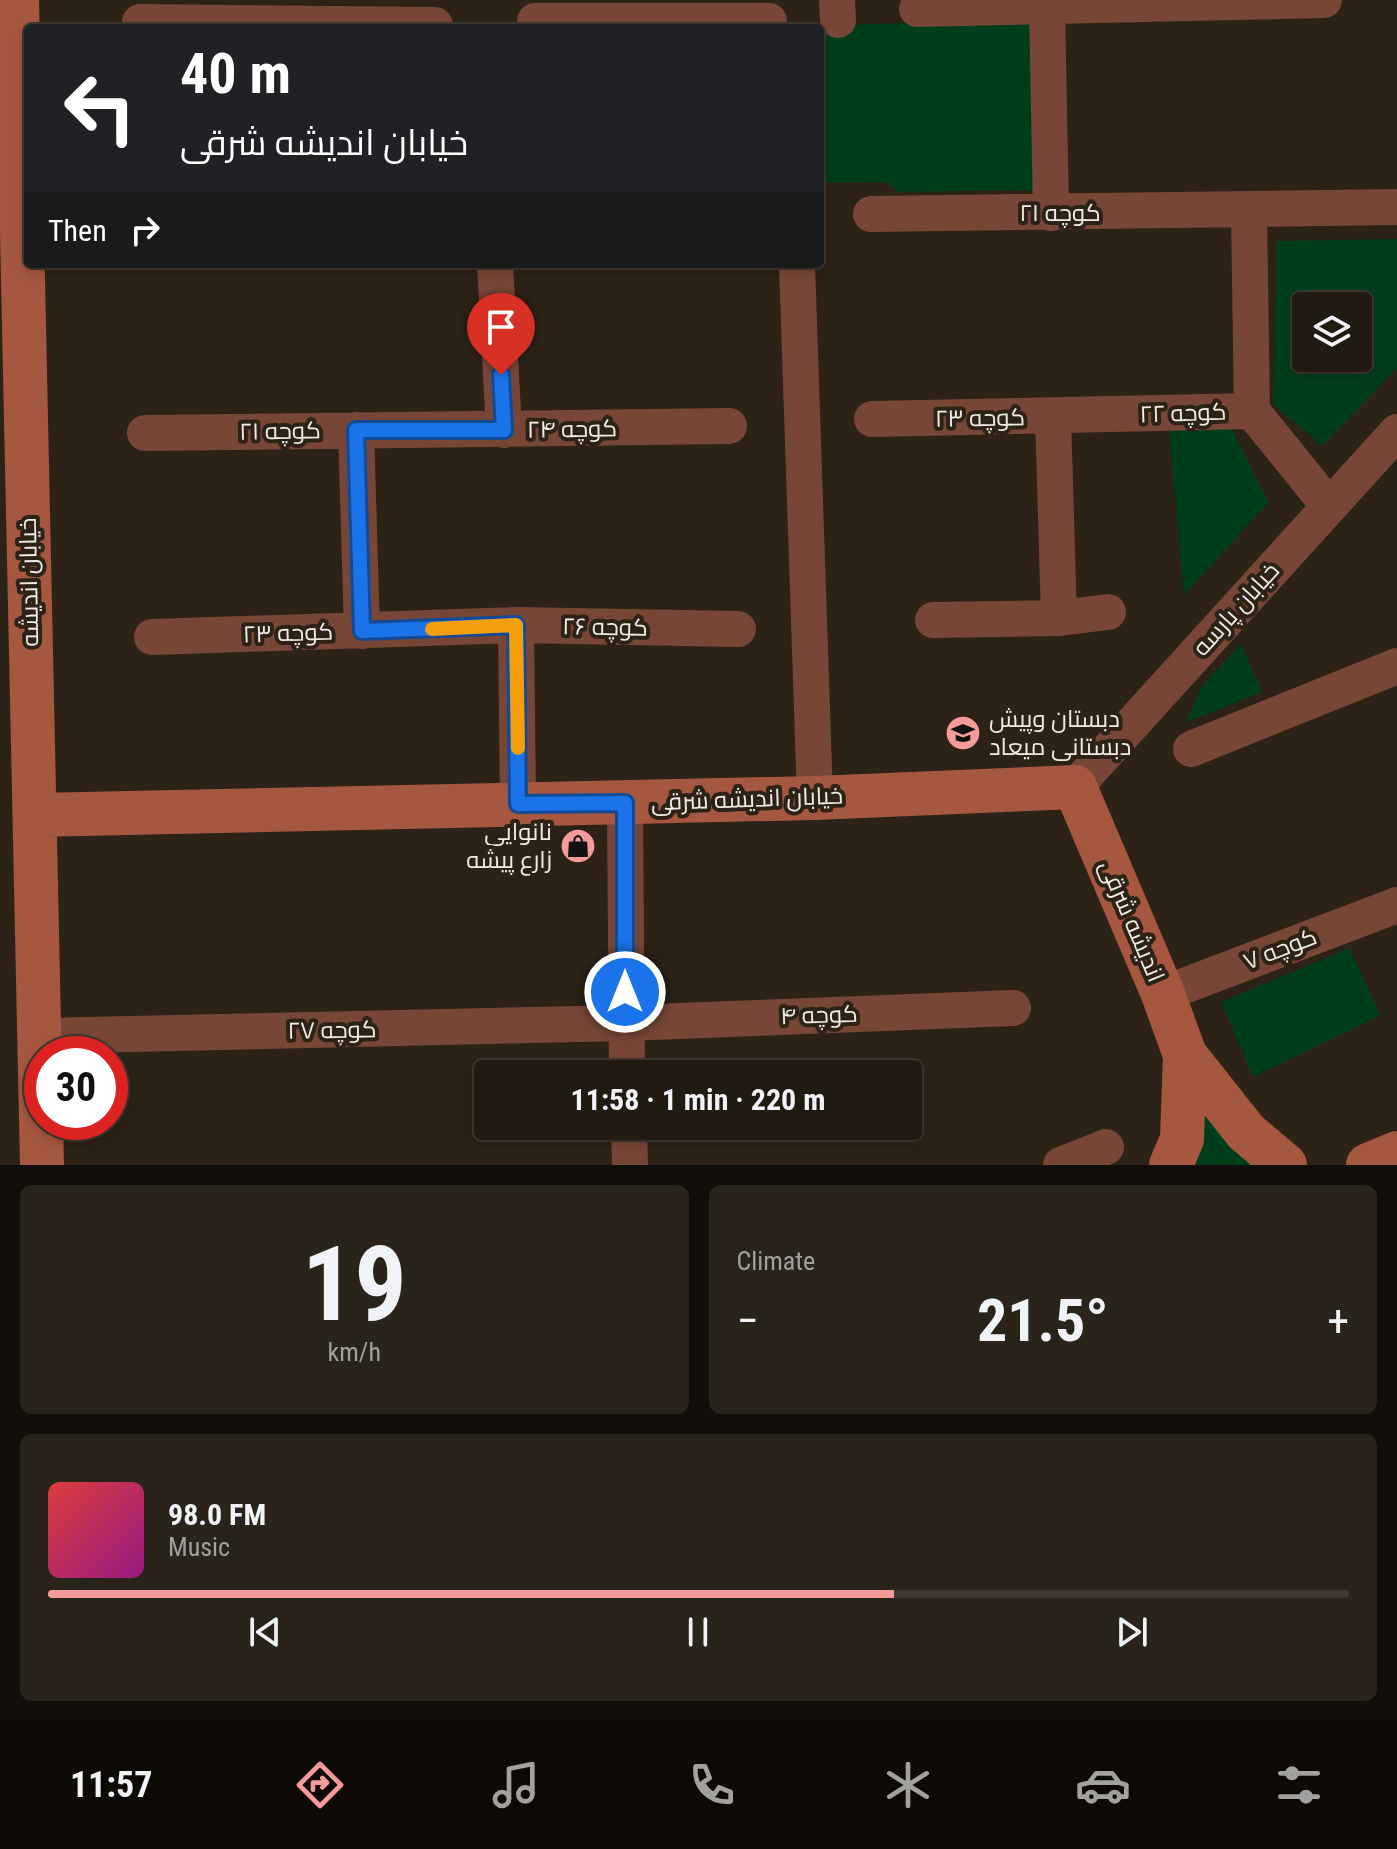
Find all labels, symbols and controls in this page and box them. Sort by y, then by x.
text: 40 m [180,41,291,107]
icon: left [48,56,152,160]
text: خیابان اندیشه شرقی [180,122,468,164]
street label: کوچه ۲۱ [1019,199,1101,229]
icon: right [123,208,167,252]
text: Then [48,213,107,248]
map controls [1292,292,1372,372]
button: layers [1292,292,1372,372]
pin [467,293,535,375]
icon: arrive [479,305,523,349]
street label: کوچه ۲۲ [1139,397,1227,431]
street label: کوچه ۲۳ [935,403,1025,435]
street label: کوچه ۲۴ [527,414,617,446]
street label: کوچه ۲۱ [239,416,321,448]
street label: خیابان اندیشه [14,517,44,647]
street label: خیابان پارسه [1187,557,1287,663]
street label: کوچه ۲۶ [562,612,648,644]
street label: کوچه ۲۳ [242,617,334,651]
place label: دبستان وپیش دبستانی میعاد [989,705,1131,761]
school or university icon: دبستان وپیش دبستانی میعاد [944,714,982,752]
street label: خیابان اندیشه شرقی [650,782,844,816]
place label: نانوایی زارع پیشه [466,818,552,876]
shop icon: نانوایی زارع پیشه [559,827,597,865]
street label: اندیشه شرقی [1094,856,1170,986]
street label: کوچه ۷ [1239,922,1321,978]
position arrow [583,950,667,1034]
street label: کوچه ۴ [780,1000,858,1032]
street label: کوچه ۲۷ [287,1015,377,1047]
speed limit sign: 30 [24,1036,128,1140]
text: 11:58 · 1 min · 220 m [571,1082,825,1117]
text: 19 [302,1224,407,1345]
text: Climate [737,1246,815,1276]
text: 21.5° [977,1285,1109,1356]
text: − [737,1295,759,1347]
text: + [1327,1295,1349,1347]
text: km/h [328,1337,381,1367]
text: 98.0 FM [168,1497,266,1532]
text: Music [168,1532,230,1562]
icon: previous [243,1610,287,1654]
icon: pause [676,1610,720,1654]
icon: next [1110,1610,1154,1654]
icon: directions [292,1757,348,1813]
icon: music [488,1757,544,1813]
icon: phone [684,1757,740,1813]
icon: climate [880,1757,936,1813]
icon: car [1075,1757,1131,1813]
icon: filters [1271,1757,1327,1813]
text: 11:57 [70,1764,153,1806]

